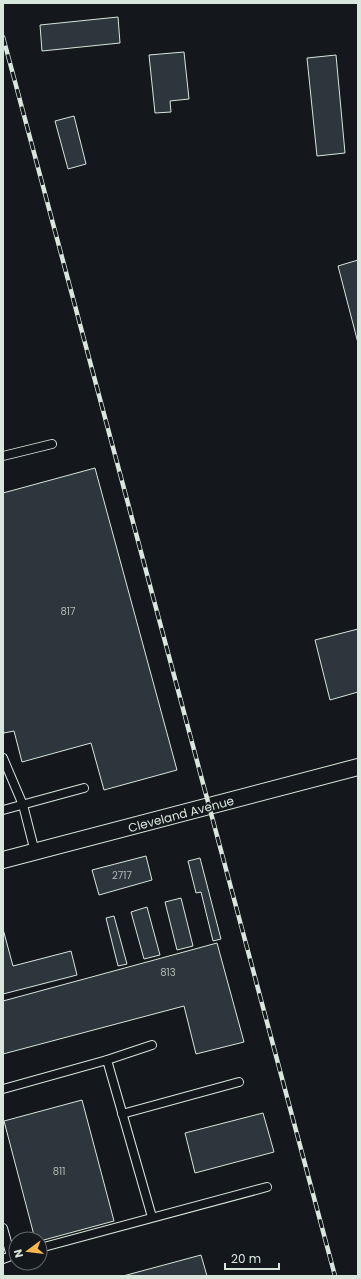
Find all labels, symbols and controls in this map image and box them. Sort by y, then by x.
house number: 817 [61,604,76,619]
street label: Cleveland Avenue [126,792,236,836]
house number: 2717 [112,868,132,883]
house number: 813 [160,965,176,980]
house number: 811 [53,1164,65,1179]
north arrow [8,1231,48,1271]
scale bar [225,1245,279,1271]
text: N [10,1248,27,1260]
text: 20 m [231,1250,261,1267]

